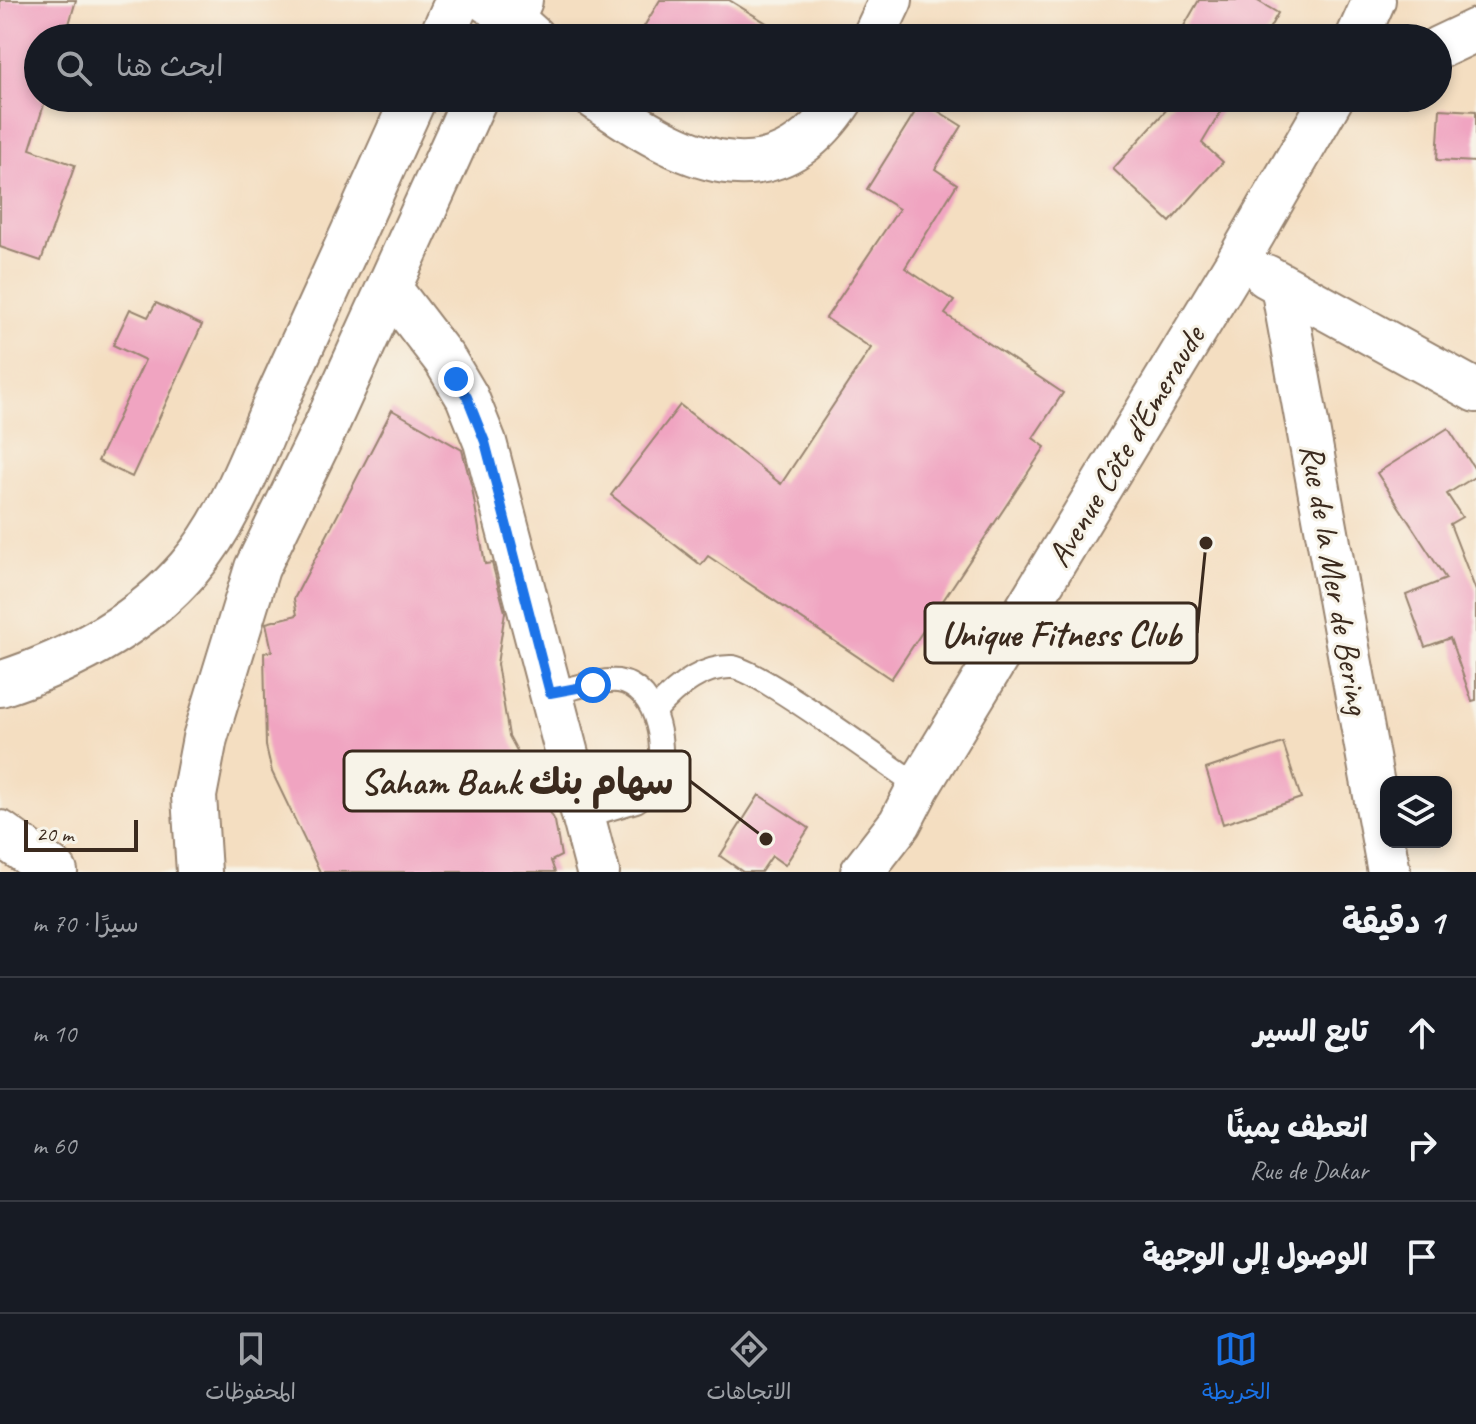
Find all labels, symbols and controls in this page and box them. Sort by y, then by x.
search box [24,24,1452,112]
icon: search [52,46,96,90]
text: ابحث هنا [116,47,224,85]
street label: Avenue Côte d'Emeraude [1037,316,1216,574]
route end [438,361,474,397]
street label: Rue de la Mer de Bering [1291,440,1381,720]
callout: Unique Fitness Club [925,603,1197,663]
text: Unique Fitness Club [941,611,1183,657]
route start [575,667,611,703]
callout: Saham Bank سهام بنك [344,751,690,811]
text: Saham Bank سهام بنك [360,759,674,809]
map controls [1380,776,1452,848]
button: layers [1380,776,1452,848]
scale bar [24,816,138,852]
text: 20 m [36,820,73,848]
text: 1 دقيقة [1342,900,1444,943]
text: سيرًا · 70 m [32,907,139,940]
icon: ahead [1400,1011,1444,1055]
text: تابع السير [1254,1012,1368,1050]
text: 10 m [32,1017,76,1050]
text: انعطف يمينًا [1227,1108,1368,1146]
icon: right [1400,1123,1444,1167]
text: 60 m [32,1129,76,1162]
text: Rue de Dakar [1250,1154,1368,1187]
icon: arrive [1400,1235,1444,1279]
text: الوصول إلى الوجهة [1143,1236,1368,1274]
tab: المحفوظات [205,1327,296,1411]
tab: الاتجاهات [707,1327,791,1411]
tab: الخريطة [1202,1327,1271,1411]

